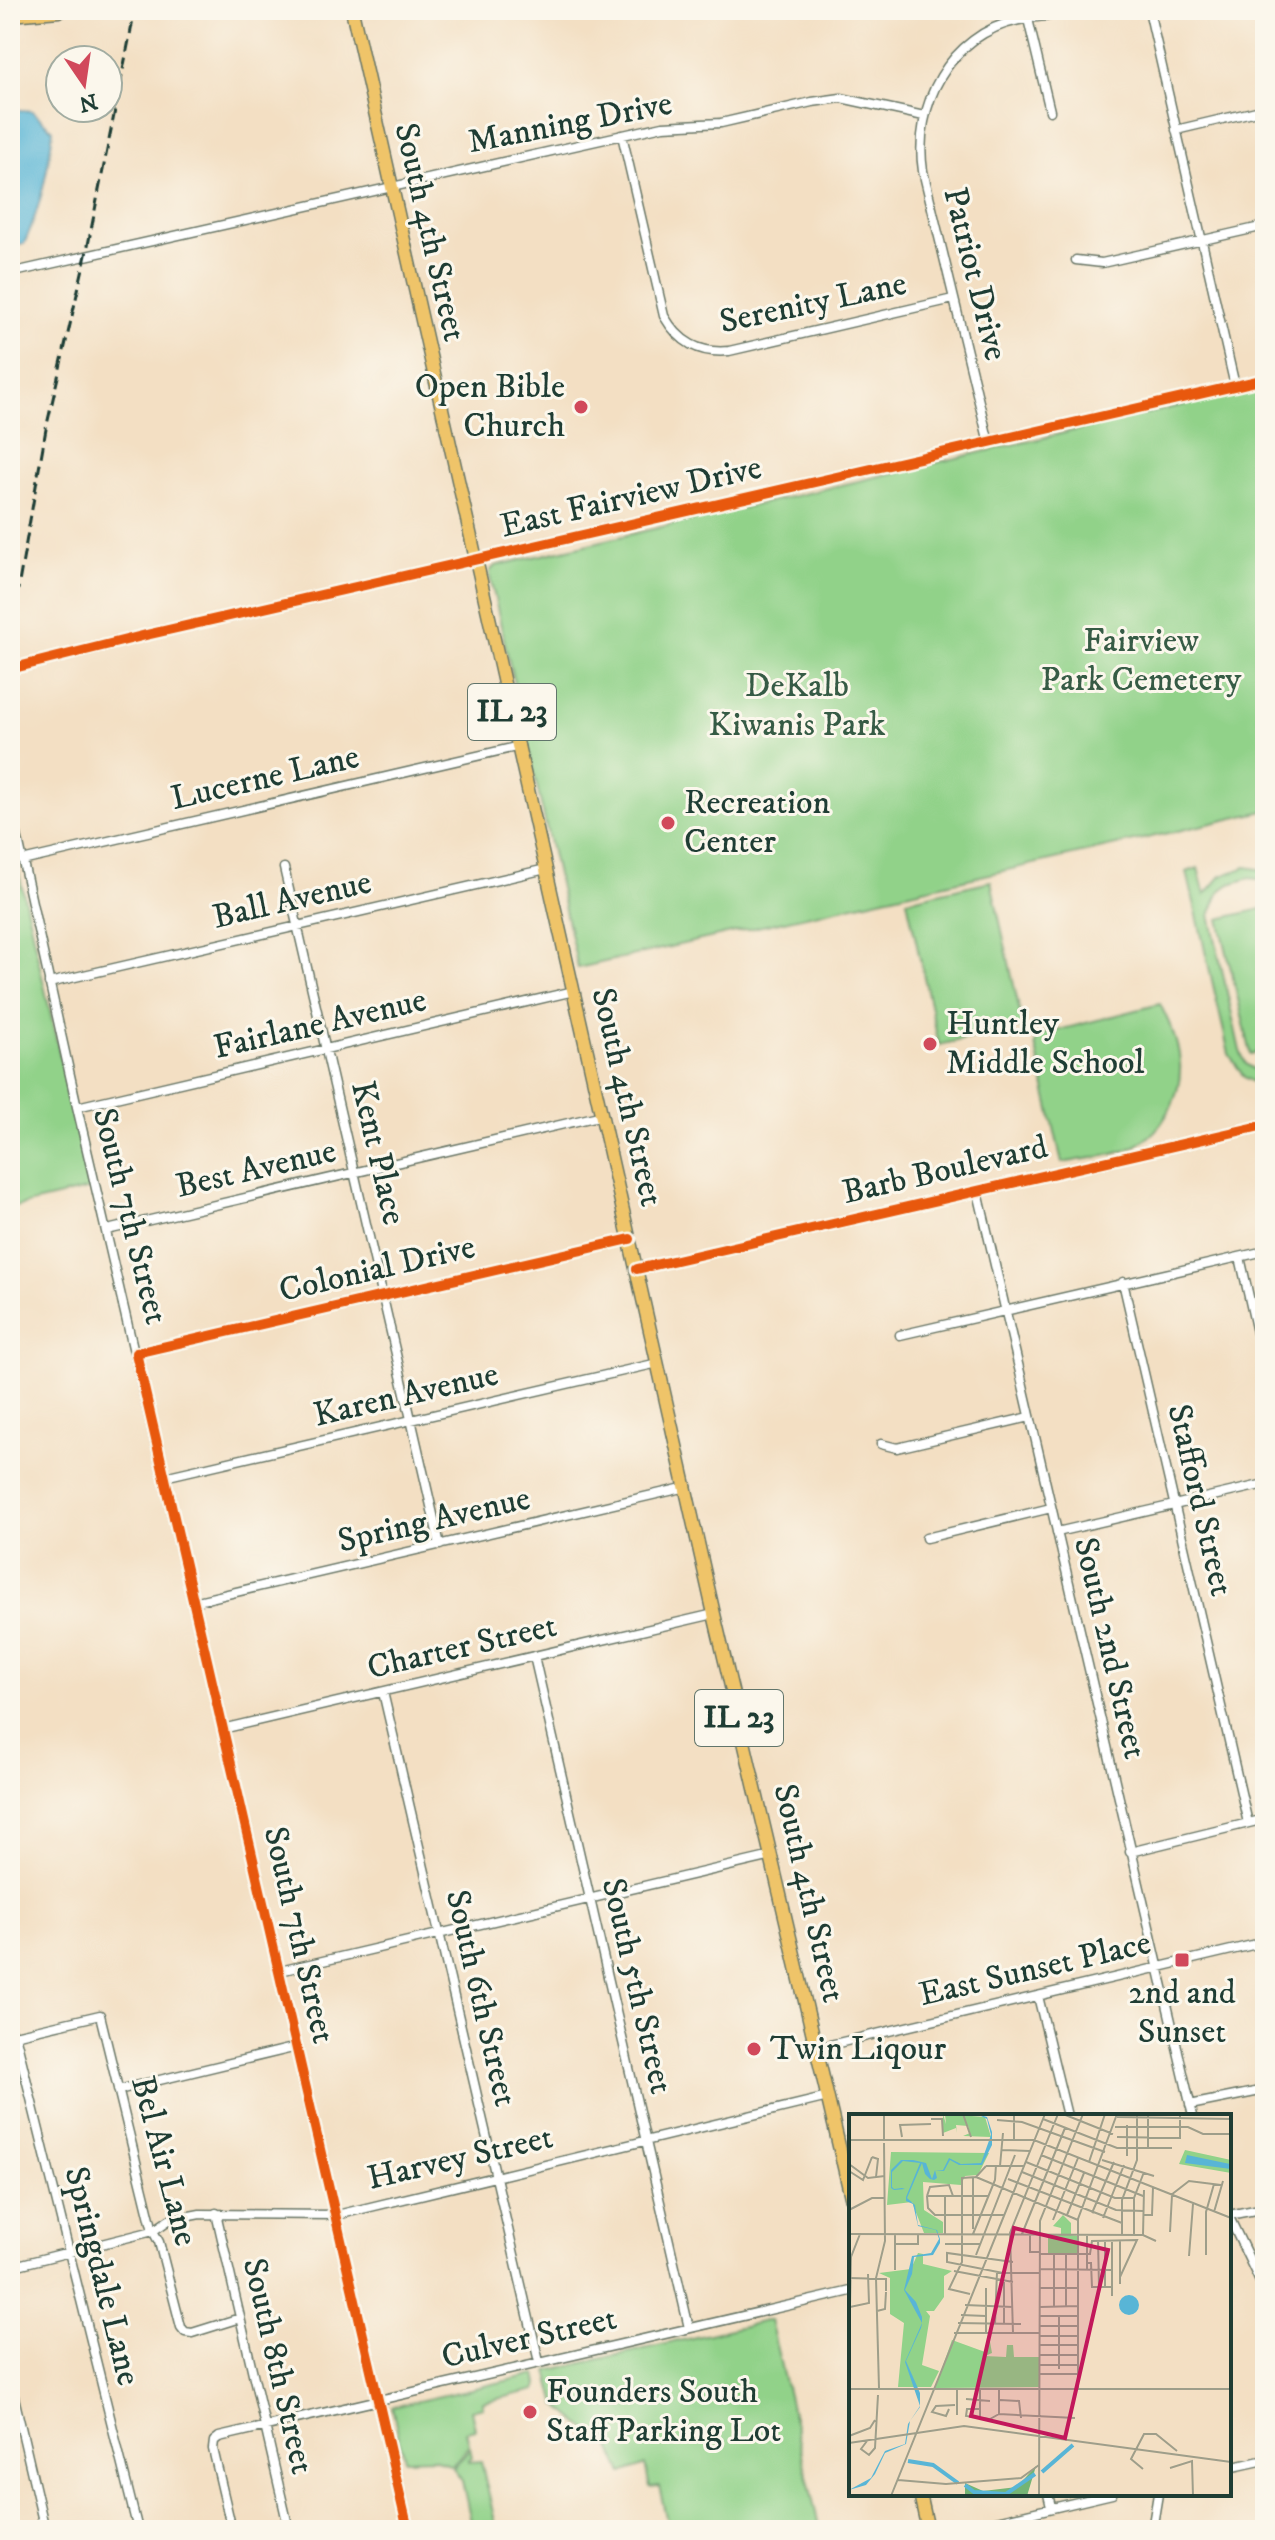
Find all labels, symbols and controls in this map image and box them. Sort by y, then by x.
north arrow [44,44,124,124]
street label: Manning Drive [464,83,676,163]
text: N [76,87,100,117]
street label: South 4th Street [384,119,476,345]
street label: Patriot Drive [933,183,1017,365]
street label: Serenity Lane [716,263,910,343]
place label: Open Bible Church [415,366,565,447]
marker: Open Bible Church [572,398,590,416]
street label: East Fairview Drive [496,447,766,547]
park label: Fairview Park Cemetery [1041,620,1242,701]
park label: DeKalb Kiwanis Park [708,665,886,746]
road number: IL 23 [468,684,556,740]
street label: Lucerne Lane [167,736,363,820]
place label: Recreation Center [684,782,831,863]
marker: Recreation Center [659,814,677,832]
street label: Ball Avenue [208,861,376,939]
street label: Fairlane Avenue [209,979,431,1069]
street label: South 4th Street [581,984,673,1210]
place label: Huntley Middle School [946,1003,1145,1084]
marker: Huntley Middle School [921,1035,939,1053]
street label: Kent Place [341,1077,415,1229]
street label: South 7th Street [83,1104,177,1328]
street label: Barb Boulevard [838,1126,1052,1214]
street label: Best Avenue [172,1130,340,1208]
street label: Colonial Drive [275,1226,479,1312]
street label: Karen Avenue [310,1353,502,1437]
street label: Stafford Street [1158,1400,1243,1600]
street label: Spring Avenue [334,1478,534,1562]
street label: South 2nd Street [1064,1533,1156,1763]
street label: Charter Street [363,1605,561,1689]
road number: IL 23 [695,1690,783,1746]
street label: South 4th Street [763,1780,855,2006]
street label: South 7th Street [254,1823,344,2048]
street label: South 5th Street [592,1874,682,2098]
street label: South 6th Street [436,1886,526,2110]
street label: East Sunset Place [915,1922,1155,2016]
marker: 2nd and Sunset [1173,1951,1191,1969]
place label: 2nd and Sunset [1128,1972,1236,2053]
place label: Twin Liqour [770,2028,946,2070]
marker: Twin Liqour [745,2040,763,2058]
street label: Bel Air Lane [121,2071,207,2251]
inset map [849,2114,1231,2496]
street label: Harvey Street [363,2116,557,2200]
street label: Springdale Lane [55,2162,149,2390]
street label: South 8th Street [233,2254,323,2478]
street label: Culver Street [437,2297,621,2379]
place label: Founders South Staff Parking Lot [546,2371,781,2452]
marker: Founders South Staff Parking Lot [521,2403,539,2421]

